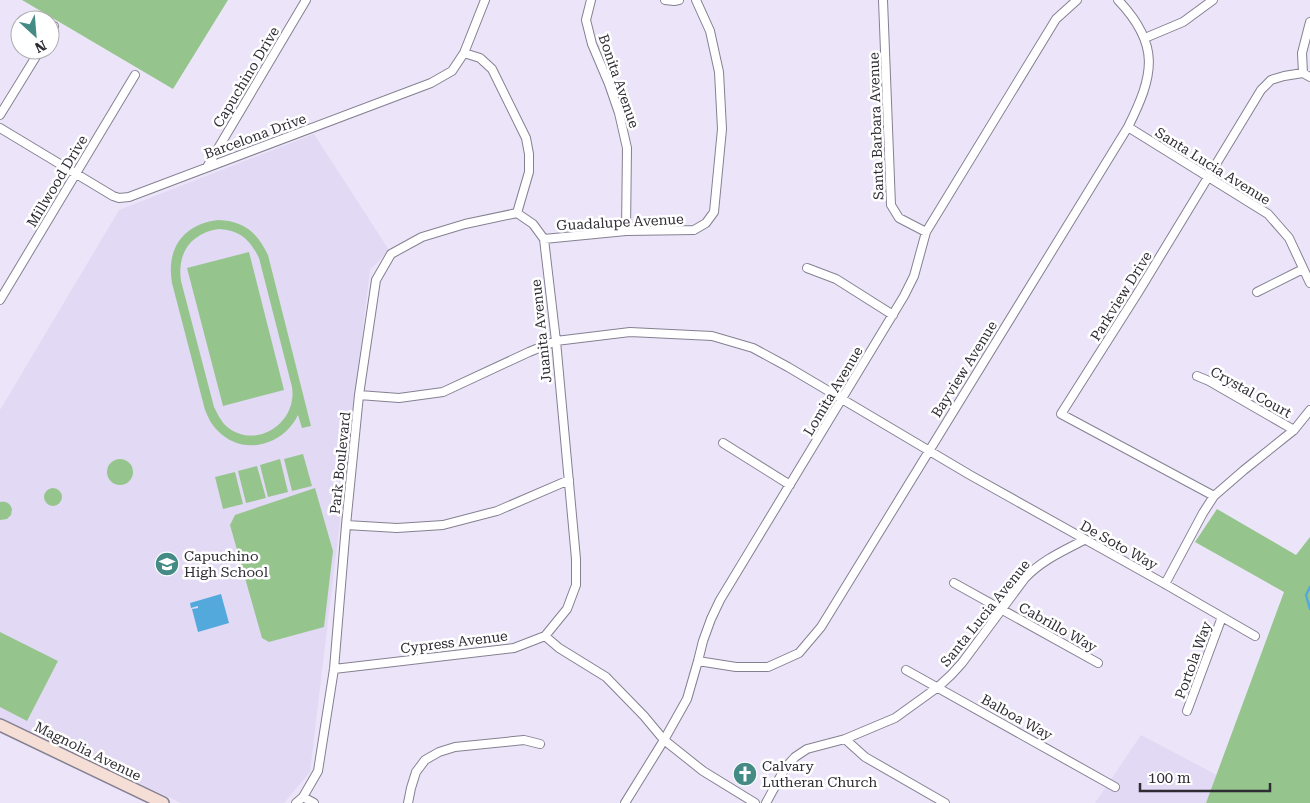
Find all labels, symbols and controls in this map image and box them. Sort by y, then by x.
north arrow [10,10,60,60]
street label: Capuchino Drive [210,24,283,130]
street label: Bonita Avenue [595,32,643,130]
text: N [32,37,49,56]
street label: Santa Barbara Avenue [865,52,887,200]
street label: Barcelona Drive [202,110,309,162]
street label: Santa Lucia Avenue [1152,124,1274,208]
street label: Millwood Drive [23,132,91,230]
street label: Guadalupe Avenue [556,211,684,233]
street label: Parkview Drive [1087,248,1155,344]
street label: Juanita Avenue [528,278,554,384]
street label: Bayview Avenue [928,318,1000,420]
street label: Lomita Avenue [800,343,866,438]
street label: Crystal Court [1208,363,1294,421]
street label: Park Boulevard [327,411,353,515]
street label: De Soto Way [1078,517,1161,573]
place label: Capuchino High School [184,548,269,580]
school or university icon: Capuchino High School [154,551,180,577]
street label: Santa Lucia Avenue [937,556,1033,670]
street label: Cabrillo Way [1016,599,1100,655]
street label: Portola Way [1172,618,1215,701]
street label: Cypress Avenue [399,627,509,657]
street label: Balboa Way [979,691,1056,743]
street label: Magnolia Avenue [32,718,144,784]
place label: Calvary Lutheran Church [762,758,877,790]
scale bar [1140,760,1270,792]
church icon: Calvary Lutheran Church [732,761,758,787]
text: 100 m [1148,769,1191,787]

